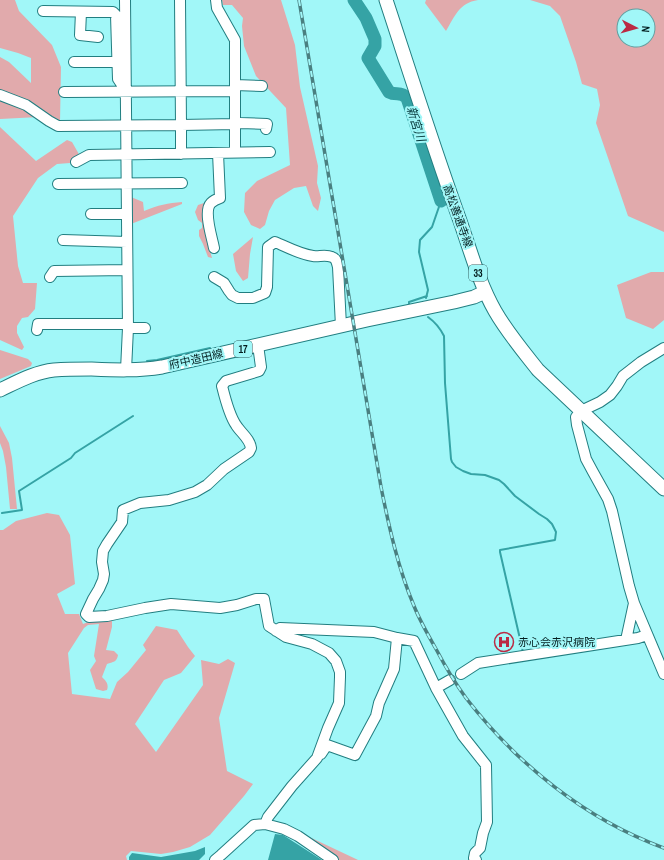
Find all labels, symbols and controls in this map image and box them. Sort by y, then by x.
north arrow [616,8,656,48]
text: N [639,25,653,33]
water label: 新宮川 [403,104,430,145]
street label: 高松善通寺線 [440,183,476,249]
road number: 33 [469,265,487,281]
road number: 17 [234,341,252,357]
street label: 府中造田線 [168,346,224,372]
hospital icon: 赤心会赤沢病院 [493,631,515,653]
place label: 赤心会赤沢病院 [518,635,595,649]

